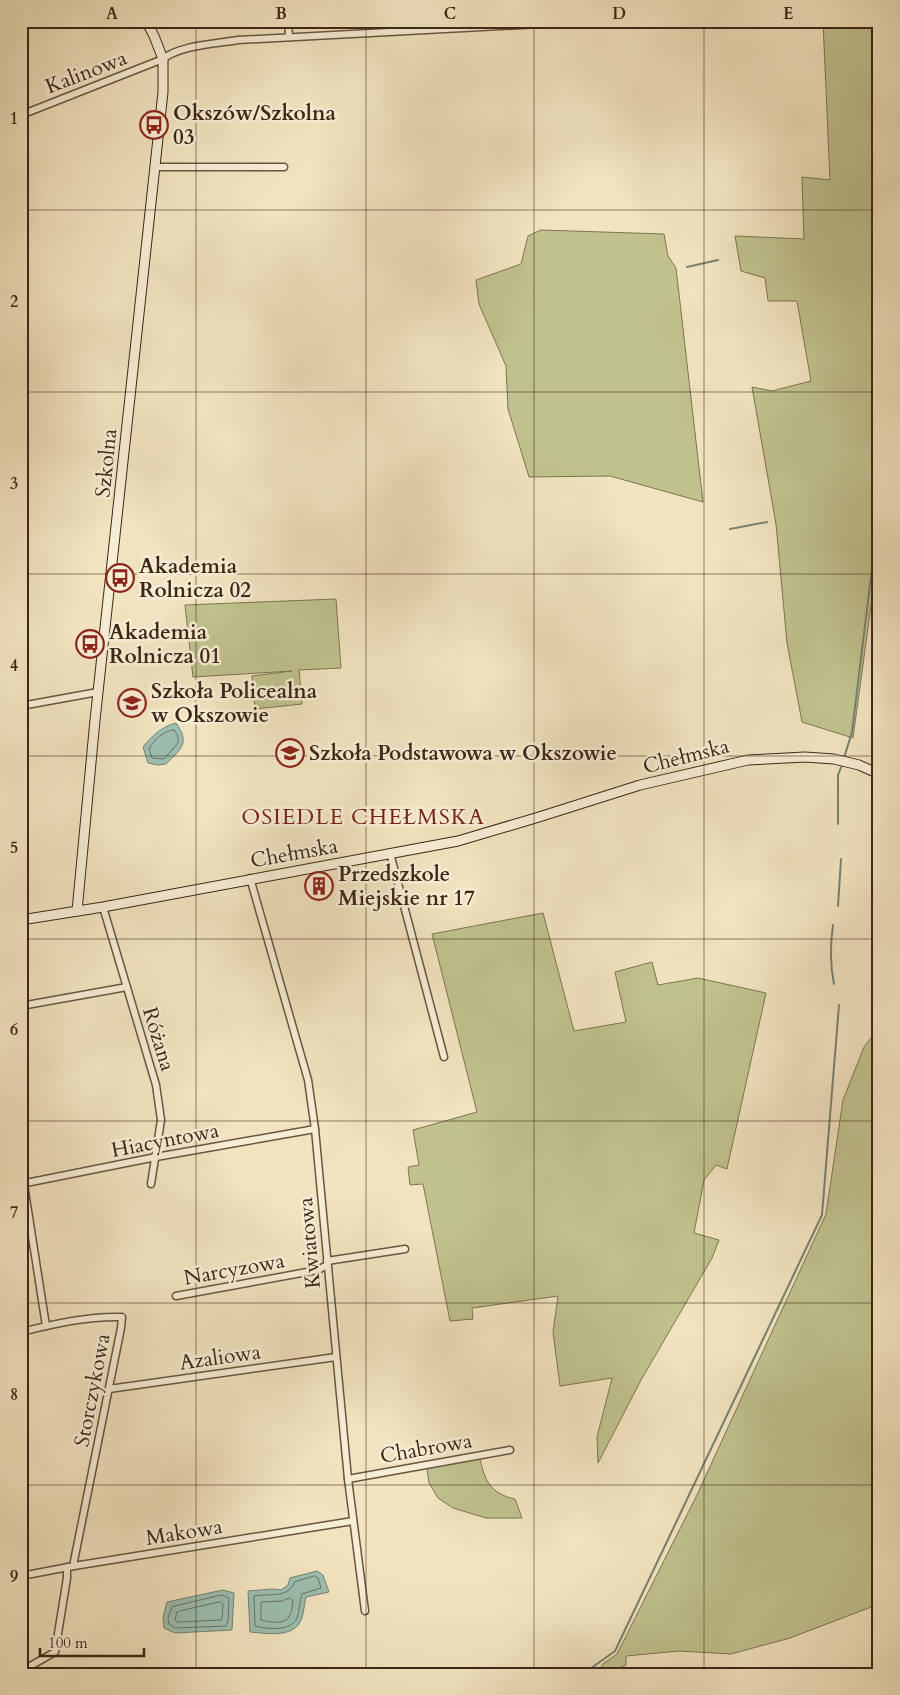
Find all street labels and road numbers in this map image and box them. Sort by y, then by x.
street label: Kalinowa [41,44,131,101]
street label: Szkolna [88,427,125,499]
street label: Chełmska [640,732,732,781]
street label: Chełmska [248,832,340,875]
street label: Różana [135,1004,182,1075]
street label: Hiacyntowa [109,1116,221,1165]
street label: Kwiatowa [291,1196,328,1290]
street label: Narcyzowa [181,1246,287,1293]
street label: Storczykowa [67,1331,118,1449]
street label: Azaliowa [177,1337,263,1378]
street label: Chabrowa [378,1426,474,1471]
street label: Makowa [144,1512,225,1553]

